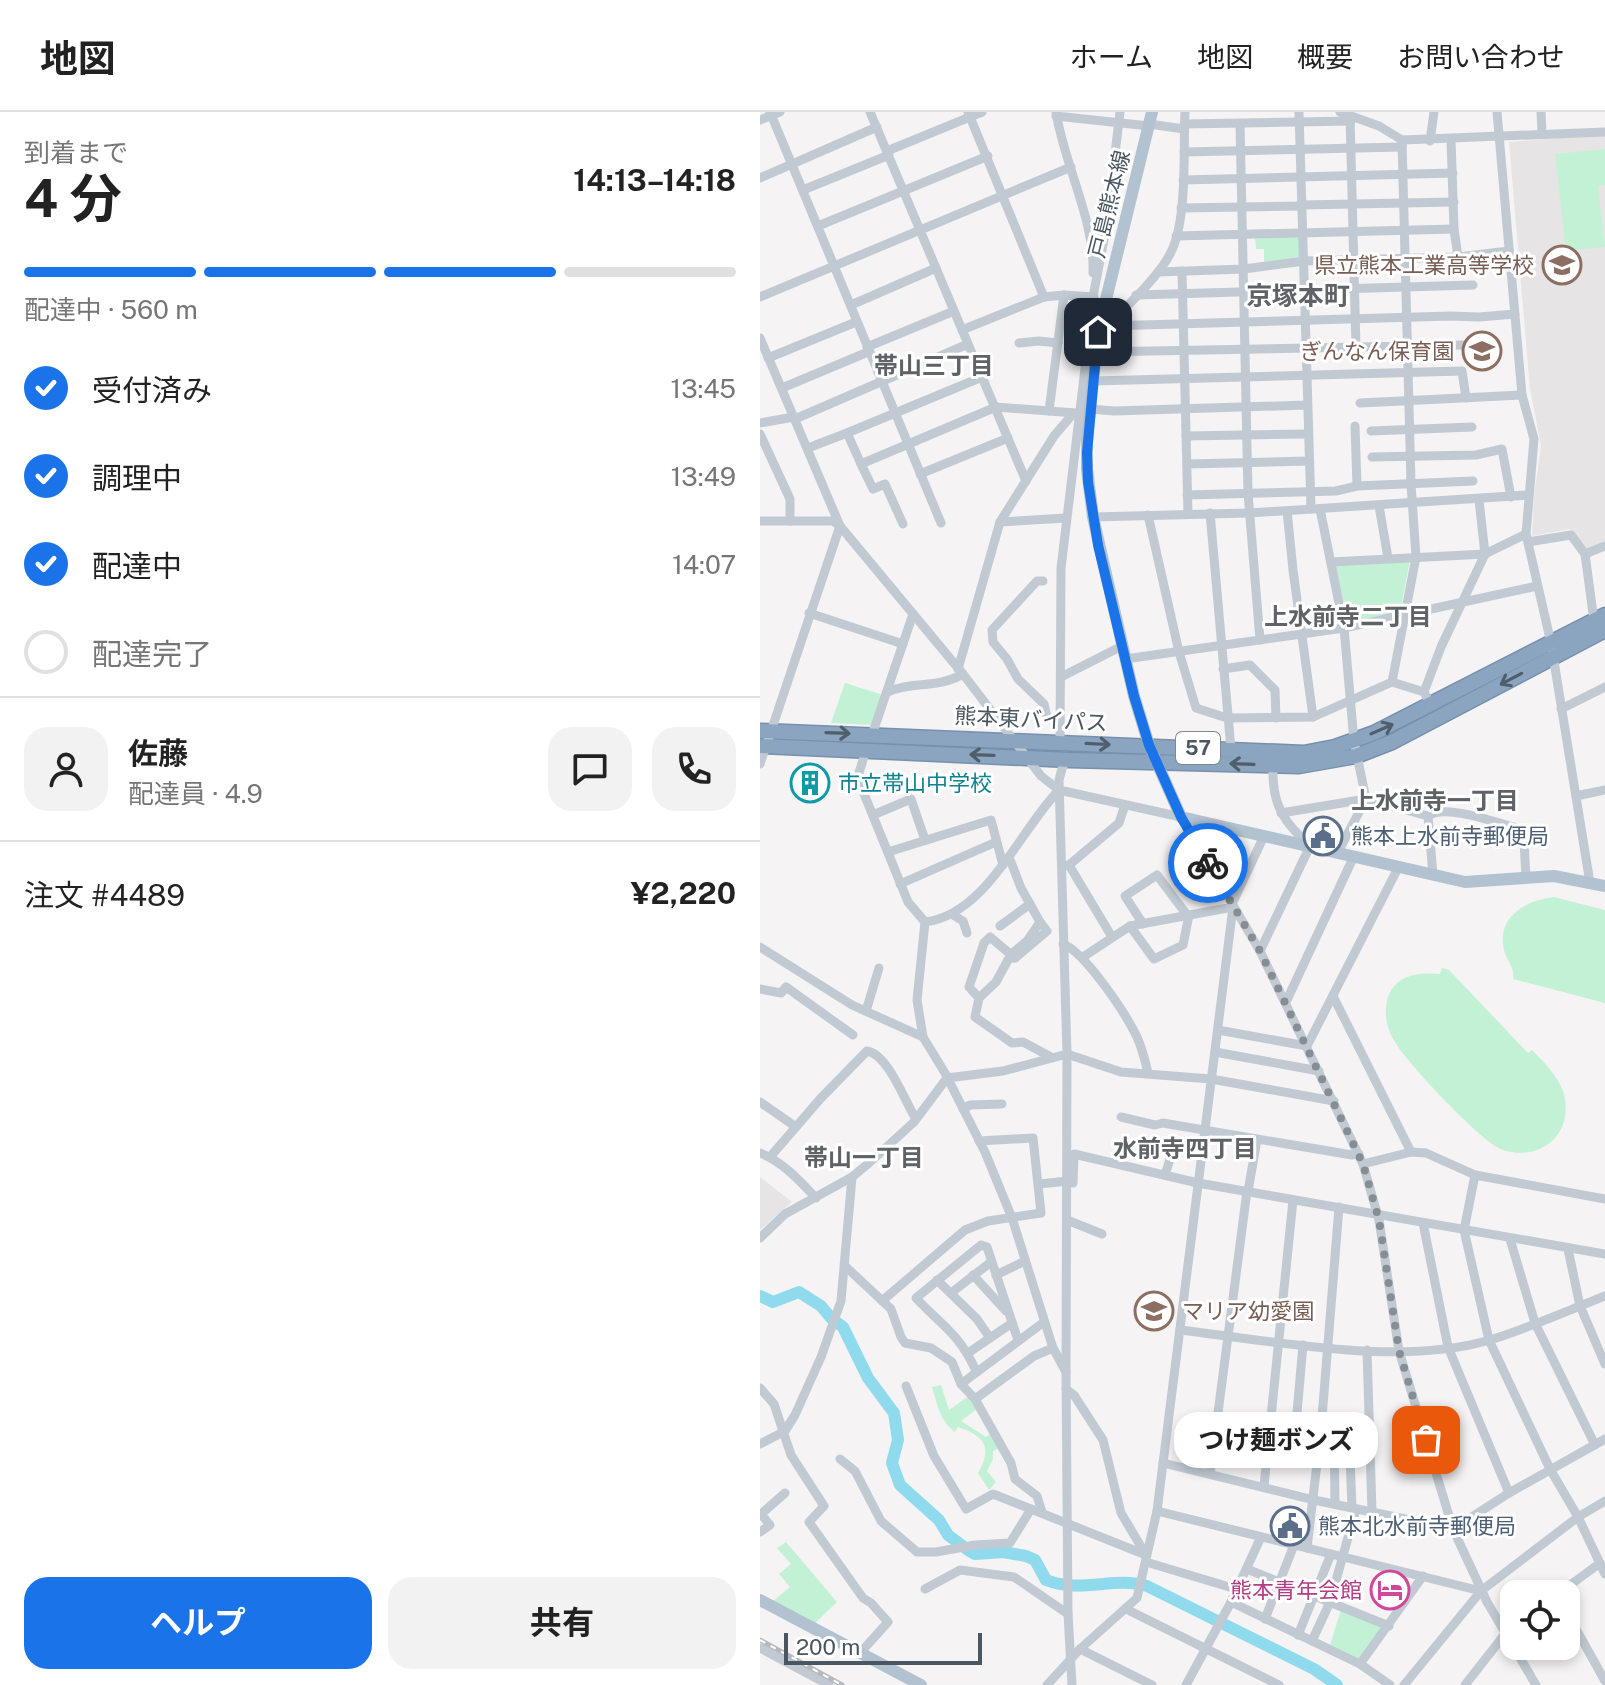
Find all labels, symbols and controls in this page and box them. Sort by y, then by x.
text: 地図 [40,36,116,81]
text: ホーム [1070,40,1153,73]
text: 地図 [1197,40,1253,73]
text: 概要 [1297,40,1353,73]
text: お問い合わせ [1397,40,1565,73]
text: 到着まで [24,137,128,168]
street label: 戸島熊本線 [1083,147,1135,261]
text: 14:13–14:18 [573,162,736,198]
text: 4 分 [24,168,122,229]
school or university icon: 県立熊本工業高等学校 [1541,244,1583,286]
place label: 県立熊本工業高等学校 [1314,252,1534,278]
district label: 京塚本町 [1246,280,1350,311]
text: 配達中 · 560 m [24,294,198,325]
pin [1064,298,1132,366]
icon: home [1076,310,1120,354]
school or university icon: ぎんなん保育園 [1461,330,1503,372]
place label: ぎんなん保育園 [1300,338,1454,364]
district label: 帯山三丁目 [874,351,994,379]
icon: check [24,366,68,410]
text: 受付済み [92,372,212,408]
text: 13:45 [671,373,736,404]
icon: check [24,454,68,498]
text: 調理中 [92,460,182,496]
text: 13:49 [671,461,736,492]
icon: check [24,542,68,586]
text: 配達中 [92,548,182,584]
text: 14:07 [672,549,736,580]
district label: 上水前寺二丁目 [1264,602,1432,630]
text: 配達完了 [92,636,212,672]
one-way arrow [1500,671,1524,687]
street label: 熊本東バイパス [954,702,1108,736]
one-way arrow [1369,721,1393,736]
one-way arrow [824,726,851,741]
button: person [24,727,108,811]
button: chat [548,727,632,811]
button: phone [652,727,736,811]
road number: 57 [1176,732,1220,764]
text: 佐藤 [128,735,188,771]
one-way arrow [1084,737,1111,752]
one-way arrow [969,748,996,763]
one-way arrow [1229,757,1256,772]
building icon: 市立帯山中学校 [789,762,831,804]
place label: 市立帯山中学校 [838,770,992,796]
text: 配達員 · 4.9 [128,778,263,809]
district label: 上水前寺一丁目 [1351,786,1519,814]
public building icon: 熊本上水前寺郵便局 [1302,815,1344,857]
courier [1168,823,1248,903]
place label: 熊本上水前寺郵便局 [1351,823,1549,849]
icon: bike [1186,841,1230,885]
text: ¥2,220 [631,875,736,911]
text: 注文 #4489 [24,877,185,913]
district label: 水前寺四丁目 [1113,1134,1257,1162]
district label: 帯山一丁目 [804,1143,924,1171]
school or university icon: マリア幼愛園 [1133,1290,1175,1332]
place label: マリア幼愛園 [1182,1298,1314,1324]
pin [1392,1406,1460,1474]
callout: つけ麺ボンズ [1174,1412,1378,1468]
icon: bag [1404,1418,1448,1462]
text: つけ麺ボンズ [1198,1424,1354,1455]
public building icon: 熊本北水前寺郵便局 [1269,1505,1311,1547]
place label: 熊本北水前寺郵便局 [1318,1513,1516,1539]
hotel icon: 熊本青年会館 [1369,1569,1411,1611]
button: ヘルプ [24,1577,372,1669]
button: 共有 [388,1577,736,1669]
place label: 熊本青年会館 [1230,1577,1362,1603]
map controls [1500,1580,1580,1660]
button: locate [1500,1580,1580,1660]
scale bar [784,1629,982,1665]
text: 200 m [796,1634,860,1660]

